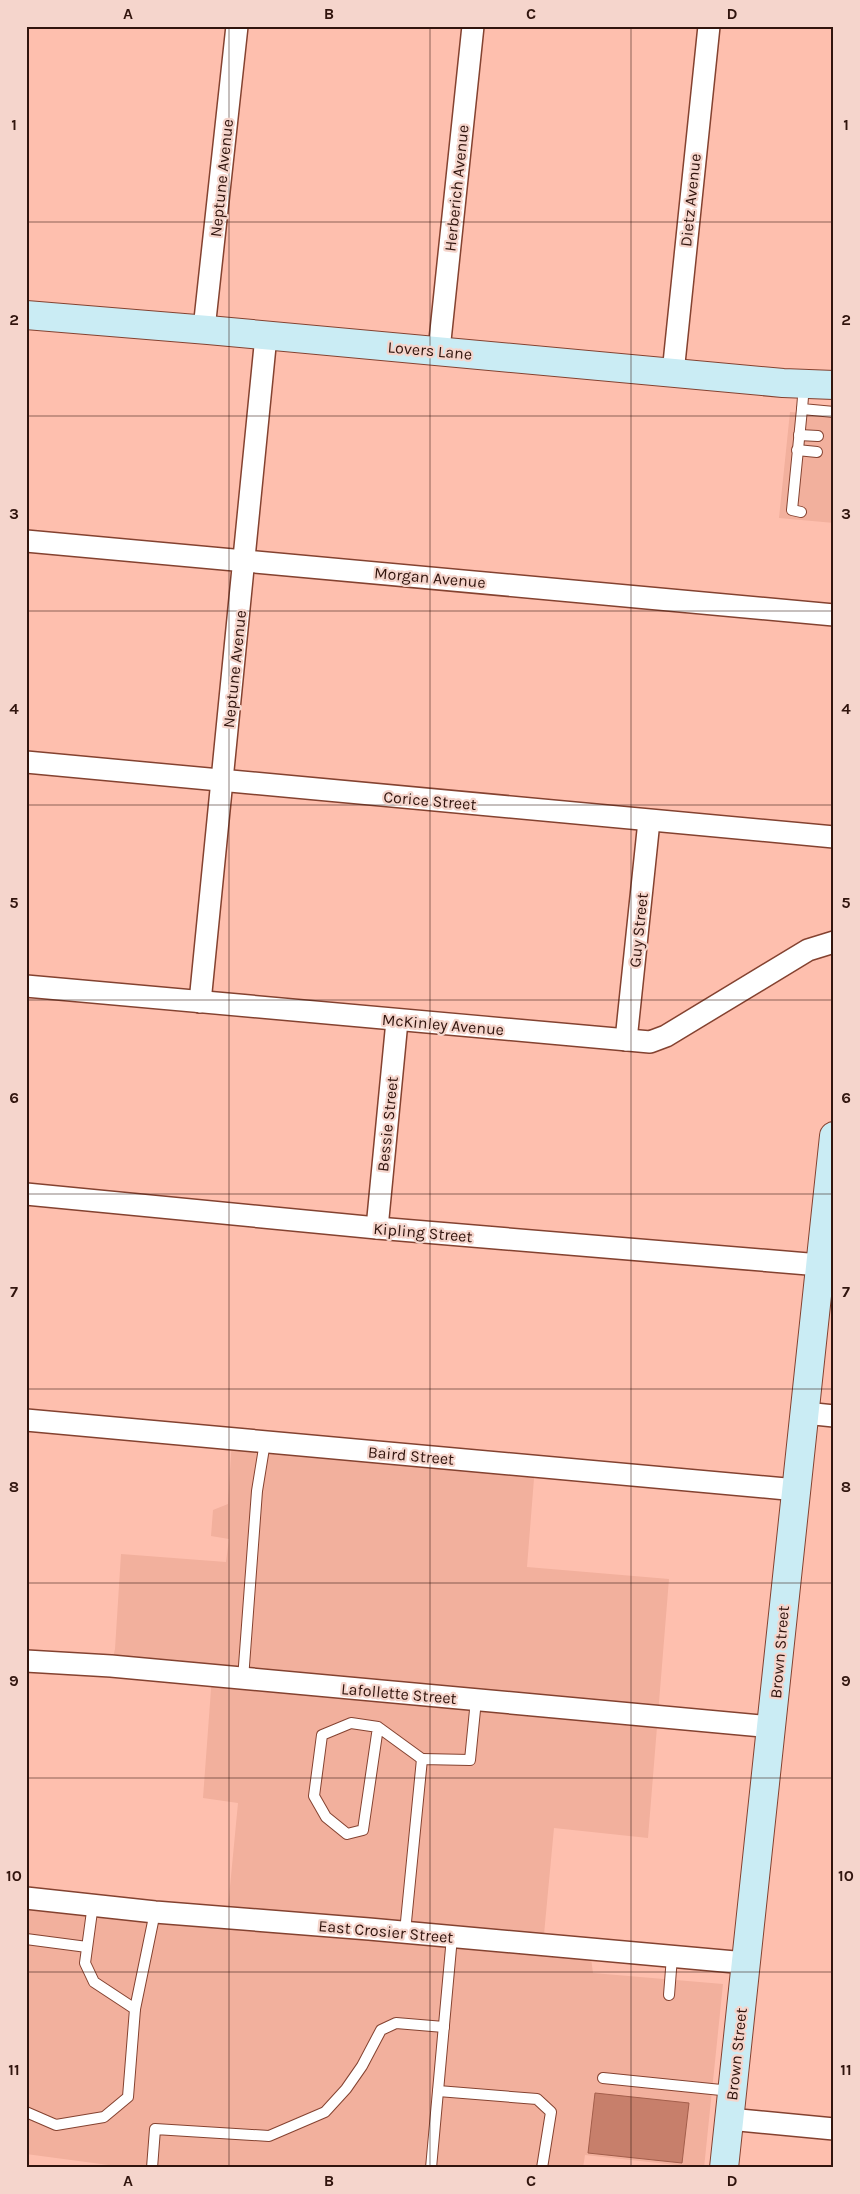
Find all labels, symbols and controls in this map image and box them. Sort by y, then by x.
text: A [123,4,133,23]
text: B [324,4,334,23]
text: C [526,4,536,23]
text: D [727,4,738,23]
text: 1 [11,115,17,134]
text: 1 [843,115,849,134]
street label: Neptune Avenue [206,118,237,238]
street label: Herberich Avenue [440,124,473,252]
street label: Dietz Avenue [676,153,705,248]
text: 2 [9,310,19,329]
text: 2 [841,310,851,329]
street label: Lovers Lane [387,337,473,364]
text: 3 [9,504,19,523]
text: 3 [841,504,851,523]
street label: Morgan Avenue [373,563,486,592]
street label: Neptune Avenue [219,609,250,729]
text: 4 [9,699,19,718]
text: 4 [841,699,851,718]
street label: Corice Street [383,787,477,814]
street label: Guy Street [625,892,652,968]
text: 5 [9,893,19,912]
text: 5 [841,893,851,912]
street label: McKinley Avenue [381,1010,505,1039]
street label: Bessie Street [373,1075,402,1173]
text: 6 [9,1088,19,1107]
text: 6 [841,1088,851,1107]
street label: Kipling Street [373,1219,473,1246]
text: 7 [10,1282,18,1301]
text: 7 [842,1282,850,1301]
street label: Baird Street [367,1442,455,1469]
text: 8 [9,1477,19,1496]
text: 8 [841,1477,851,1496]
street label: Brown Street [766,1605,793,1699]
text: 9 [9,1671,19,1690]
text: 9 [841,1671,851,1690]
street label: Lafollette Street [341,1679,457,1708]
text: 10 [6,1866,22,1885]
text: 10 [838,1866,854,1885]
street label: East Crosier Street [318,1916,454,1947]
street label: Brown Street [722,2007,751,2102]
text: 11 [8,2060,20,2079]
text: 11 [840,2060,852,2079]
text: A [123,2171,133,2190]
text: B [324,2171,334,2190]
text: C [526,2171,536,2190]
text: D [727,2171,738,2190]

